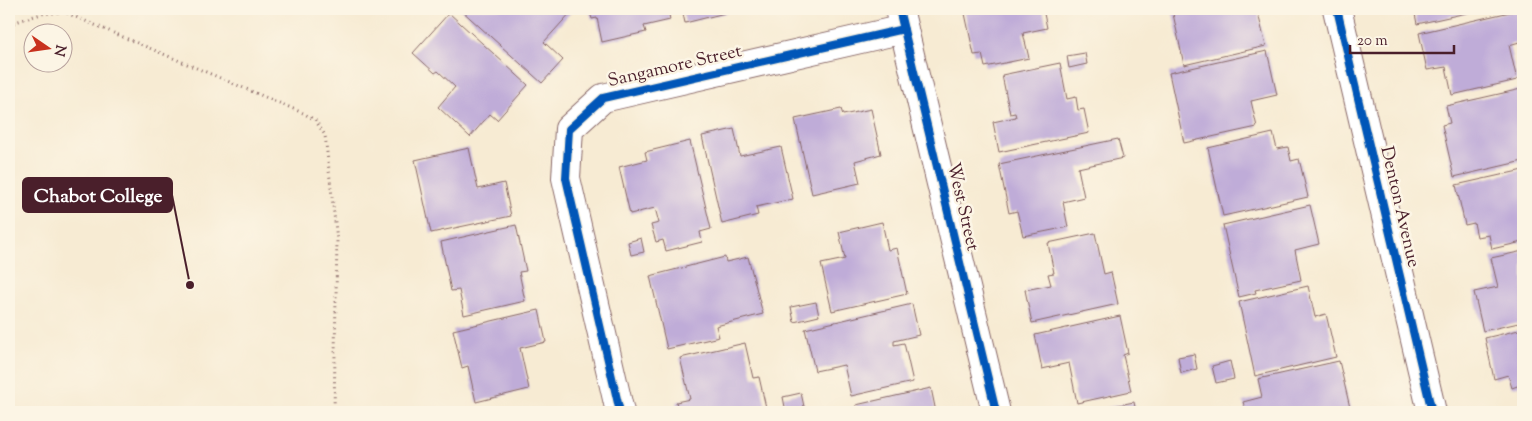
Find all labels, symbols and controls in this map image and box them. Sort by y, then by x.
north arrow [22,22,72,72]
scale bar [1350,22,1453,54]
text: 20 m [1357,31,1388,52]
street label: Sangamore Street [606,39,744,95]
text: N [48,43,70,58]
street label: Denton Avenue [1372,144,1426,270]
street label: West Street [939,160,985,254]
callout: Chabot College [23,178,172,212]
text: Chabot College [34,184,162,211]

